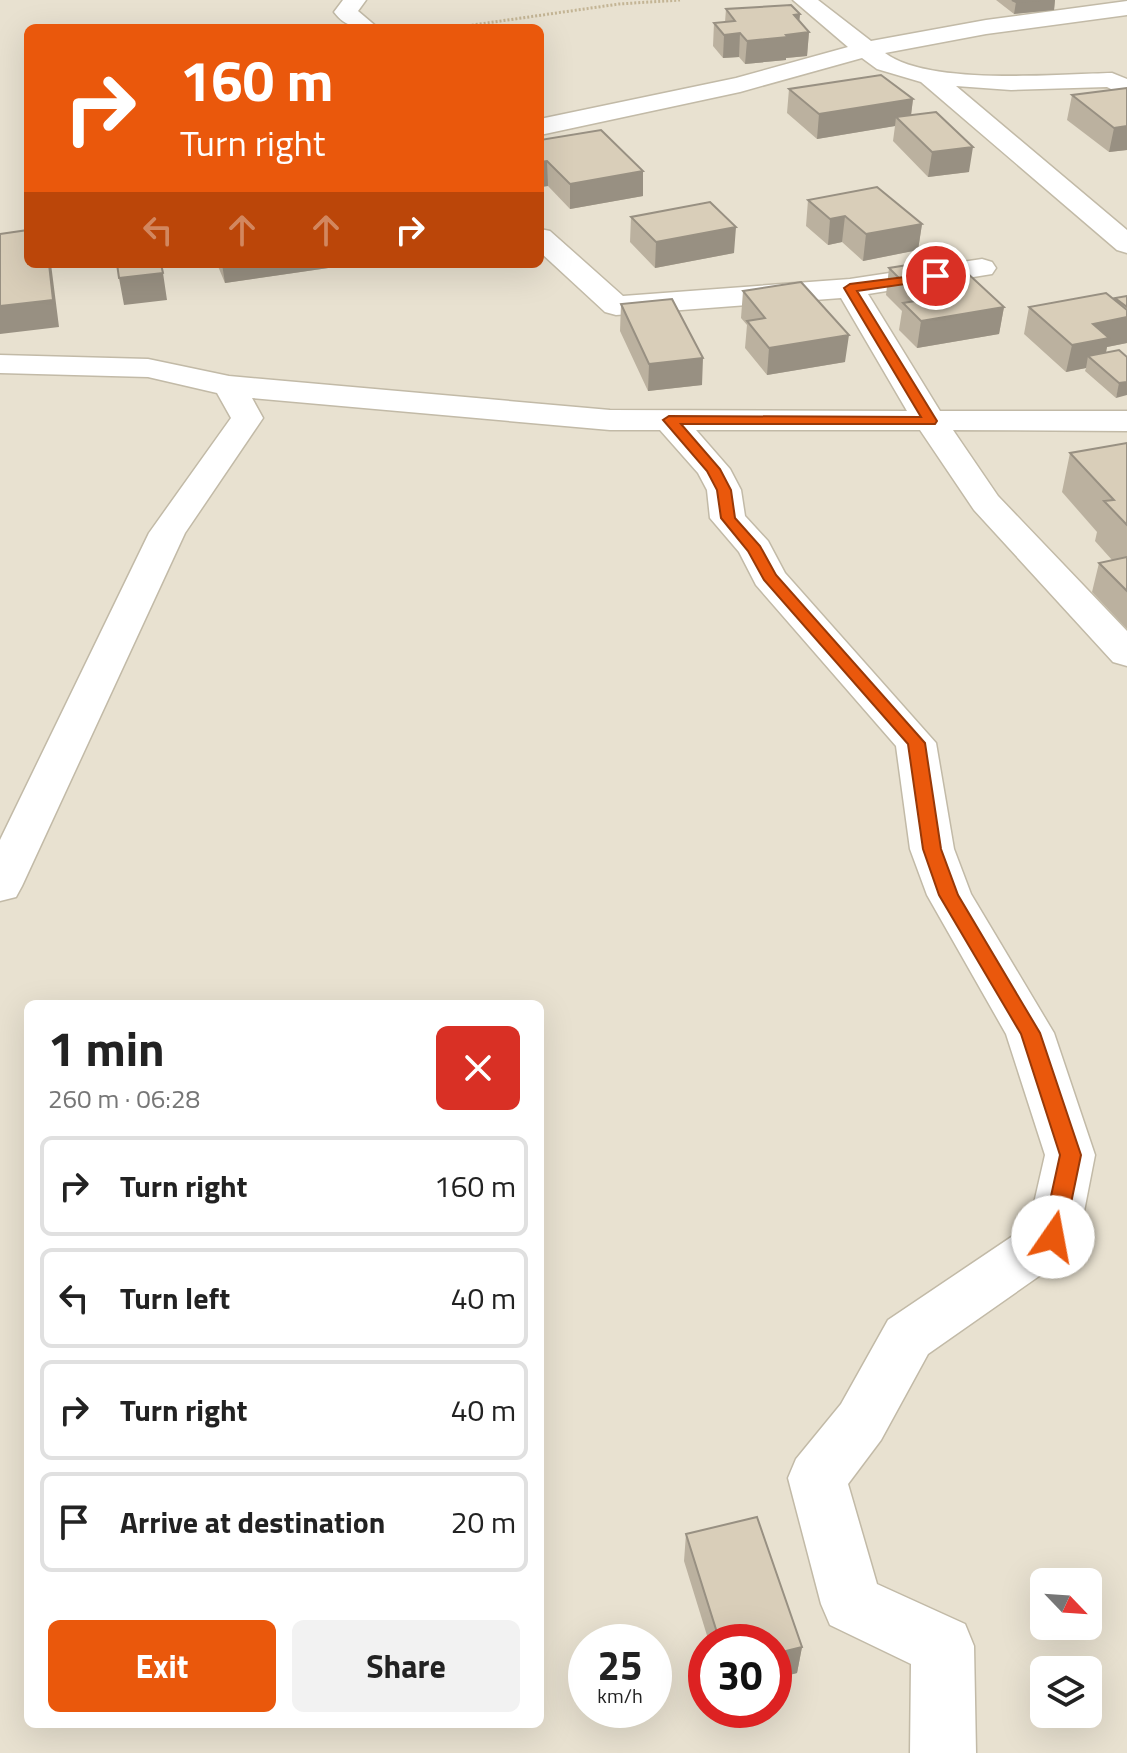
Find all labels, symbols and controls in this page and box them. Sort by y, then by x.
text: 160 m [180,38,333,123]
icon: right [48,56,152,160]
text: Turn right [180,115,325,170]
icon: left [136,208,180,252]
icon: ahead [220,208,264,252]
icon: ahead [304,208,348,252]
icon: right [388,208,432,252]
pin [902,242,970,310]
icon: arrive [914,254,958,298]
text: 1 min [48,1012,165,1085]
button: close [436,1026,520,1110]
text: 260 m · 06:28 [48,1079,200,1118]
text: Turn right [120,1163,248,1209]
text: 160 m [434,1163,516,1209]
icon: right [52,1164,96,1208]
position arrow [1011,1195,1095,1279]
text: Turn left [120,1275,230,1321]
text: 40 m [451,1275,516,1321]
icon: left [52,1276,96,1320]
text: Turn right [120,1387,248,1433]
text: 40 m [451,1387,516,1433]
icon: right [52,1388,96,1432]
text: Arrive at destination [120,1499,385,1545]
text: 20 m [451,1499,516,1545]
icon: arrive [52,1500,96,1544]
north arrow [1030,1568,1102,1640]
map controls [1030,1568,1102,1728]
button: Exit [48,1620,276,1712]
button: Share [292,1620,520,1712]
speed limit sign: 30 [688,1624,792,1728]
text: 25 [598,1635,642,1696]
button: layers [1030,1656,1102,1728]
text: km/h [597,1680,643,1711]

